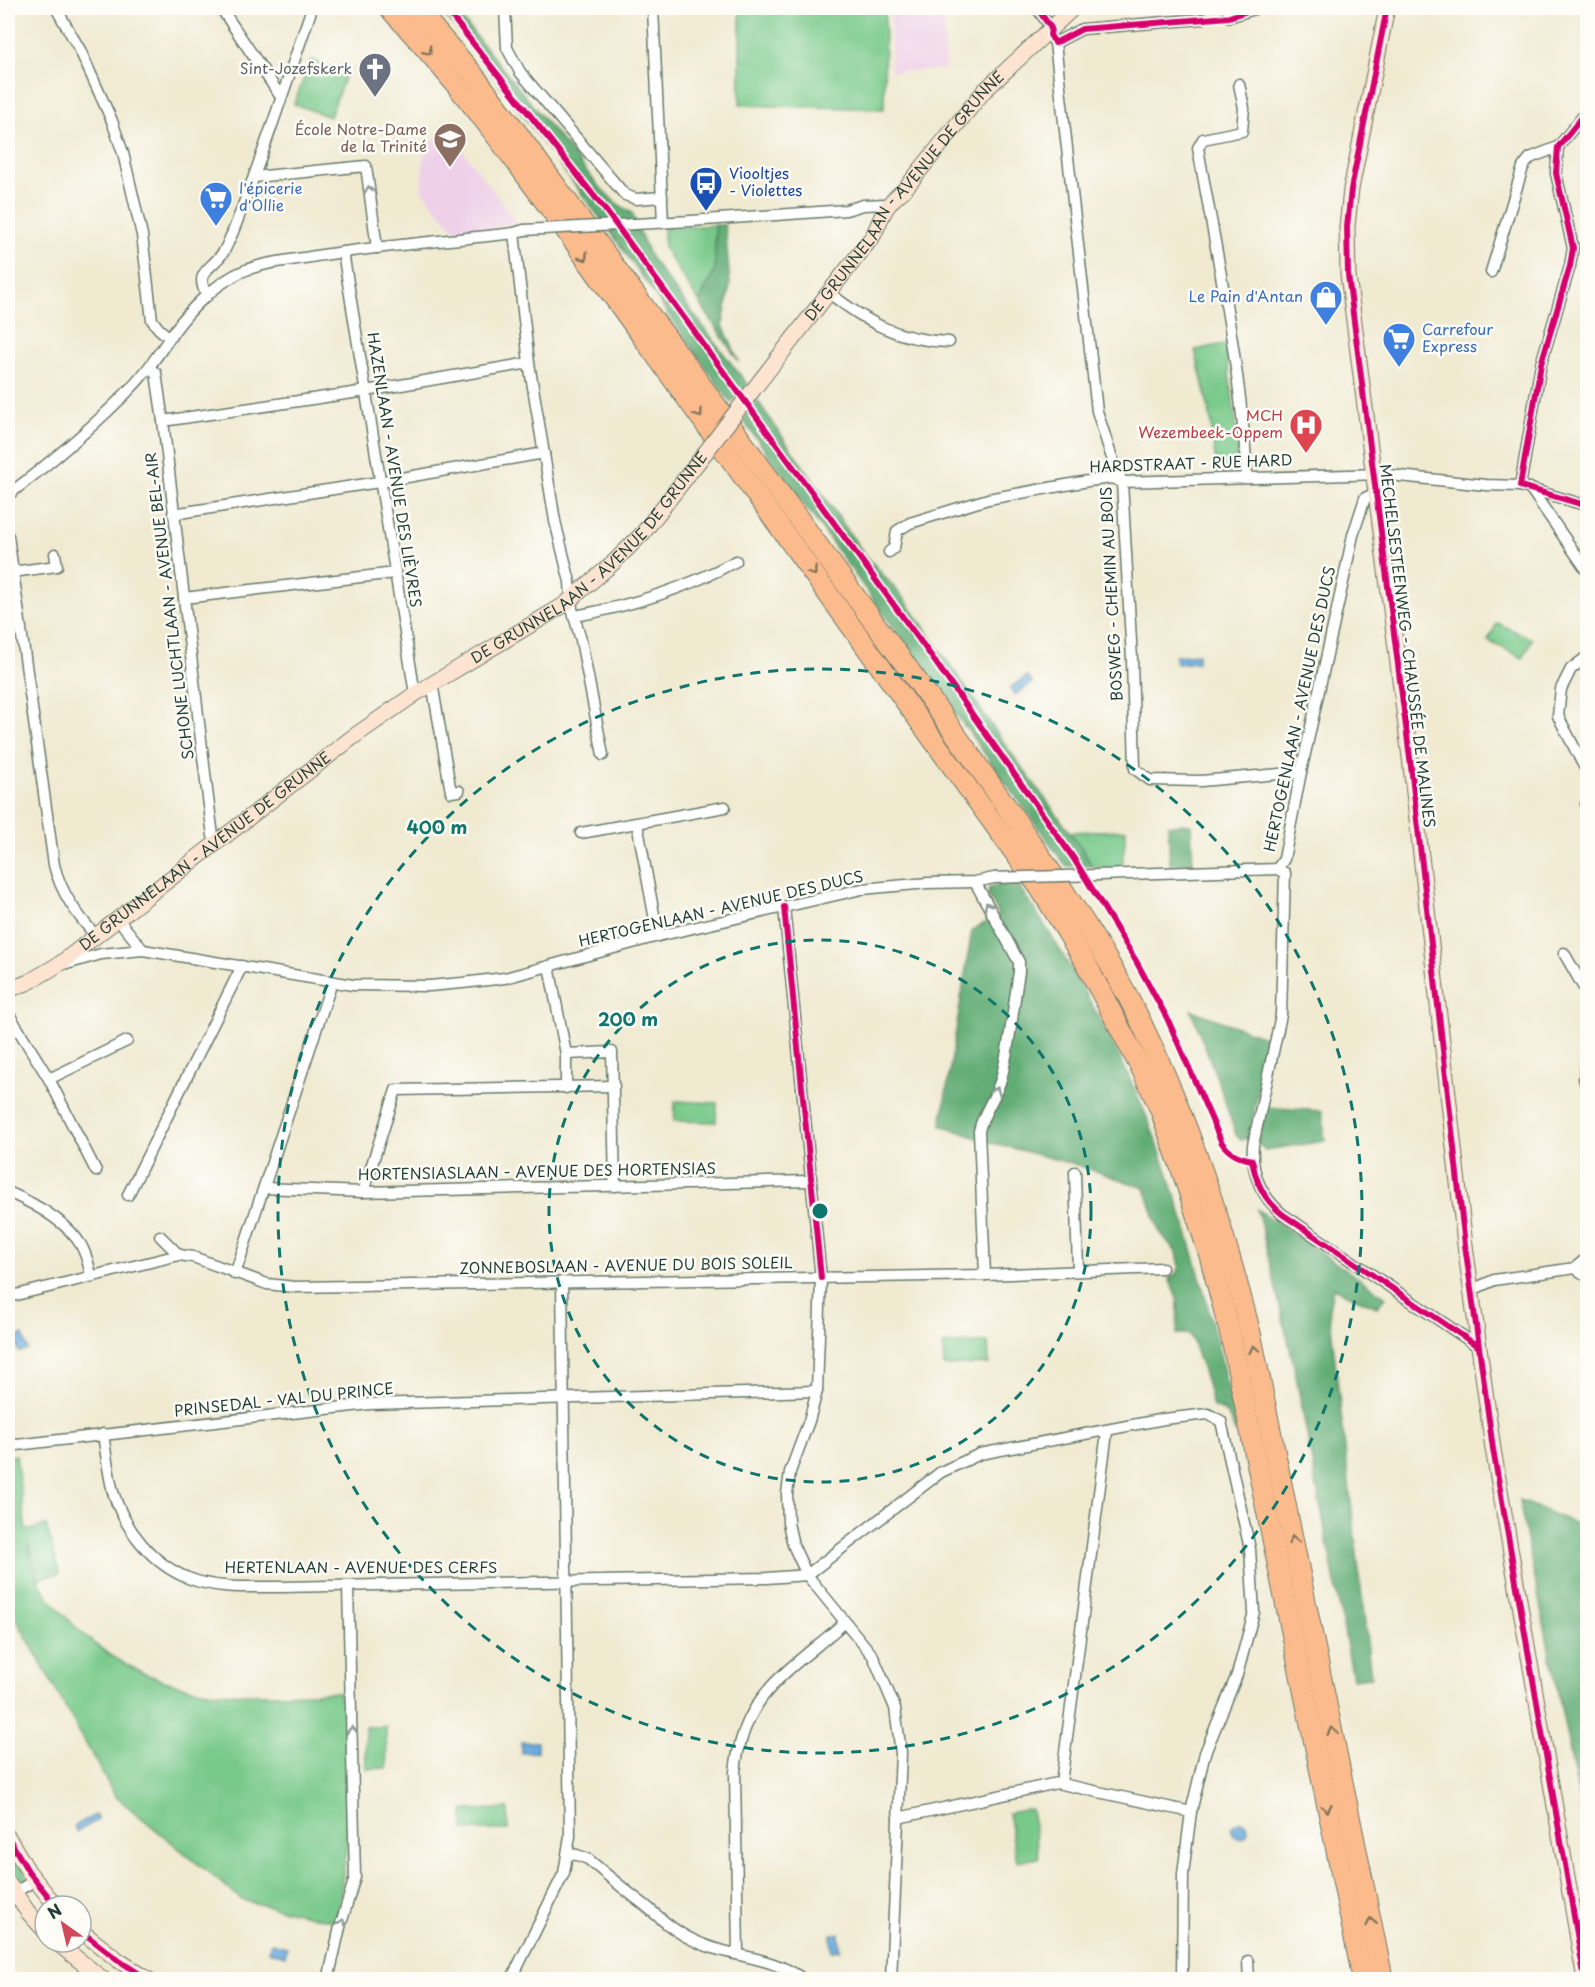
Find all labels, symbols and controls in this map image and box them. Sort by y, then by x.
one-way arrow [421,44,432,55]
church icon: Sint-Jozefskerk [357,51,393,98]
place label: Sint-Jozefskerk [240,56,353,79]
street label: DE GRUNNELAAN - AVENUE DE GRUNNE [798,65,1009,325]
place label: École Notre-Dame de la Trinité [295,117,427,157]
school or university icon: École Notre-Dame de la Trinité [432,121,468,168]
place label: Viooltjes - Violettes [729,161,802,201]
bus stop icon: Viooltjes - Violettes [688,165,724,212]
place label: l'épicerie d'Ollie [239,176,302,216]
supermarket icon: l'épicerie d'Ollie [198,180,234,227]
one-way arrow [363,185,376,195]
one-way arrow [577,250,588,261]
shop icon: Le Pain d'Antan [1308,279,1344,326]
place label: Le Pain d'Antan [1189,284,1303,307]
place label: Carrefour Express [1422,317,1493,357]
supermarket icon: Carrefour Express [1381,321,1417,368]
street label: HAZENLAAN - AVENUE DES LIÈVRES [362,330,429,609]
place label: MCH Wezembeek-Oppem [1138,403,1283,443]
hospital icon: MCH Wezembeek-Oppem [1288,407,1324,454]
one-way arrow [692,408,703,419]
street label: DE GRUNNELAAN - AVENUE DE GRUNNE [466,446,712,668]
street label: HARDSTRAAT - RUE HARD [1089,447,1293,478]
street label: SCHONE LUCHTLAAN - AVENUE BEL-AIR [138,451,199,761]
street label: MECHELSESTEENWEG - CHAUSSÉE DE MALINES [1375,463,1442,829]
street label: BOSWEG - CHEMIN AU BOIS [1093,486,1128,702]
street label: HERTOGENLAAN - AVENUE DES DUCS [1257,564,1340,854]
one-way arrow [806,566,817,577]
street label: DE GRUNNELAAN - AVENUE DE GRUNNE [73,745,335,955]
text: 400 m [407,813,467,840]
street label: HERTOGENLAAN - AVENUE DES DUCS [576,864,865,952]
one-way arrow [984,902,996,913]
text: 200 m [598,1005,658,1032]
one-way arrow [989,1086,1001,1097]
street label: HORTENSIASLAAN - AVENUE DES HORTENSIAS [358,1156,716,1185]
centre of rings [810,1201,830,1221]
street label: ZONNEBOSLAAN - AVENUE DU BOIS SOLEIL [459,1250,793,1279]
one-way arrow [1248,1344,1261,1354]
street label: PRINSEDAL - VAL DU PRINCE [173,1376,395,1421]
one-way arrow [1287,1535,1300,1545]
street label: HERTENLAAN - AVENUE DES CERFS [225,1555,497,1578]
one-way arrow [345,1725,358,1734]
one-way arrow [1326,1726,1339,1736]
one-way arrow [1320,1803,1333,1813]
north arrow [33,1894,93,1954]
text: N [42,1897,66,1924]
one-way arrow [1365,1917,1378,1927]
one-way arrow [334,1918,347,1928]

